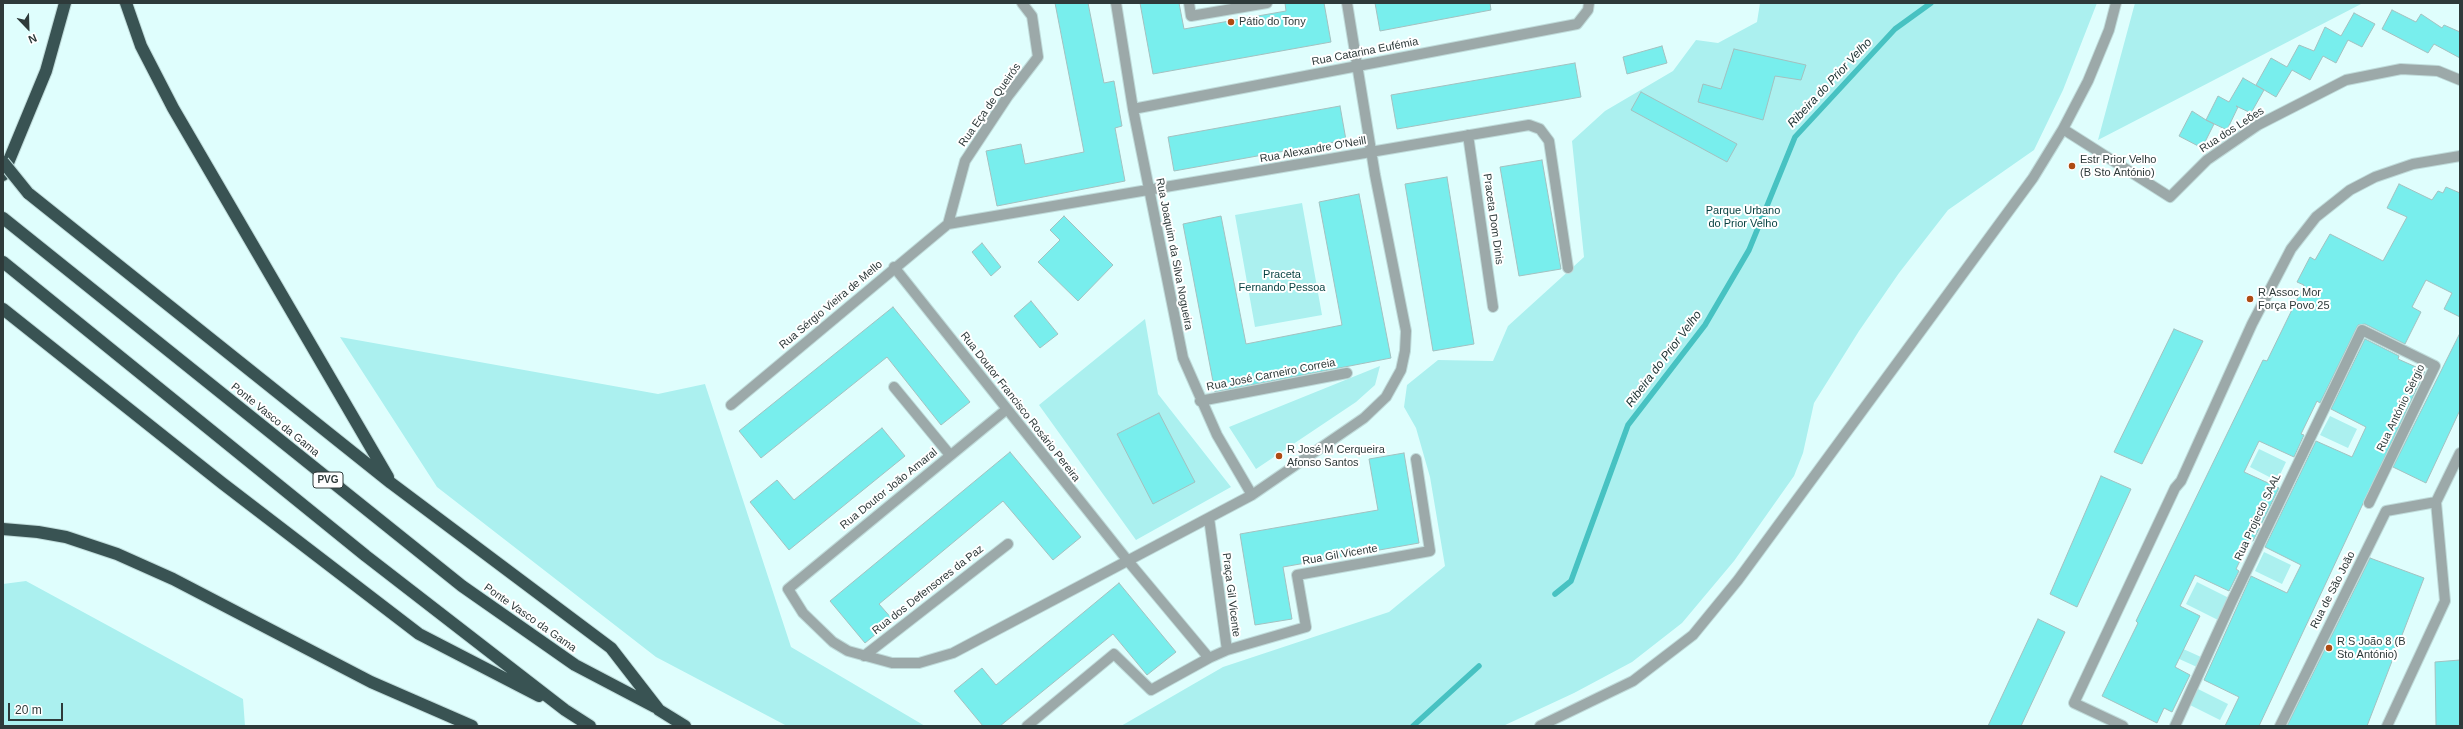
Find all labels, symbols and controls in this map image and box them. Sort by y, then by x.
north arrow [8,8,48,48]
place label: Pátio do Tony [1239,15,1306,29]
marker: Pátio do Tony [1226,17,1236,27]
text: N [27,32,39,46]
street label: Rua Catarina Eufémia [1311,35,1419,69]
water label: Ribeira do Prior Velho [1785,35,1875,131]
street label: Rua Eça de Queirós [956,61,1024,149]
street label: Rua dos Leões [2197,104,2267,156]
street label: Rua Alexandre O'Neill [1259,134,1367,166]
place label: Estr Prior Velho (B Sto António) [2080,153,2156,179]
marker: Estr Prior Velho (B Sto António) [2067,161,2077,171]
street label: Praceta Dom Dinis [1480,173,1506,265]
street label: Rua Joaquim da Silva Nogueira [1153,177,1195,331]
park label: Parque Urbano do Prior Velho [1706,204,1780,230]
street label: Rua Sérgio Vieira de Mello [777,258,885,352]
park label: Praceta Fernando Pessoa [1239,268,1325,294]
place label: R Assoc Mor Força Povo 25 [2258,286,2330,312]
marker: R Assoc Mor Força Povo 25 [2245,294,2255,304]
water label: Ribeira do Prior Velho [1623,308,1705,410]
street label: Rua Doutor Francisco Rosário Pereira [957,329,1083,485]
street label: Rua José Carneiro Correia [1206,356,1336,394]
street label: Rua António Sérgio [2374,362,2428,454]
street label: Ponte Vasco da Gama [228,380,322,460]
place label: R José M Cerqueira Afonso Santos [1287,443,1385,469]
street label: Rua Doutor João Amaral [838,446,940,532]
marker: R José M Cerqueira Afonso Santos [1274,451,1284,461]
street label: Rua Projecto SAAL [2232,471,2284,563]
road number: PVG [313,472,343,488]
street label: Rua dos Defensores da Paz [870,542,986,638]
street label: Rua Gil Vicente [1301,542,1379,568]
street label: Rua de São João [2308,549,2358,631]
street label: Praça Gil Vicente [1219,552,1243,638]
street label: Ponte Vasco da Gama [481,581,579,655]
place label: R S João 8 (B Sto António) [2337,635,2405,661]
marker: R S João 8 (B Sto António) [2324,643,2334,653]
scale bar [10,695,65,721]
text: 20 m [15,703,42,717]

